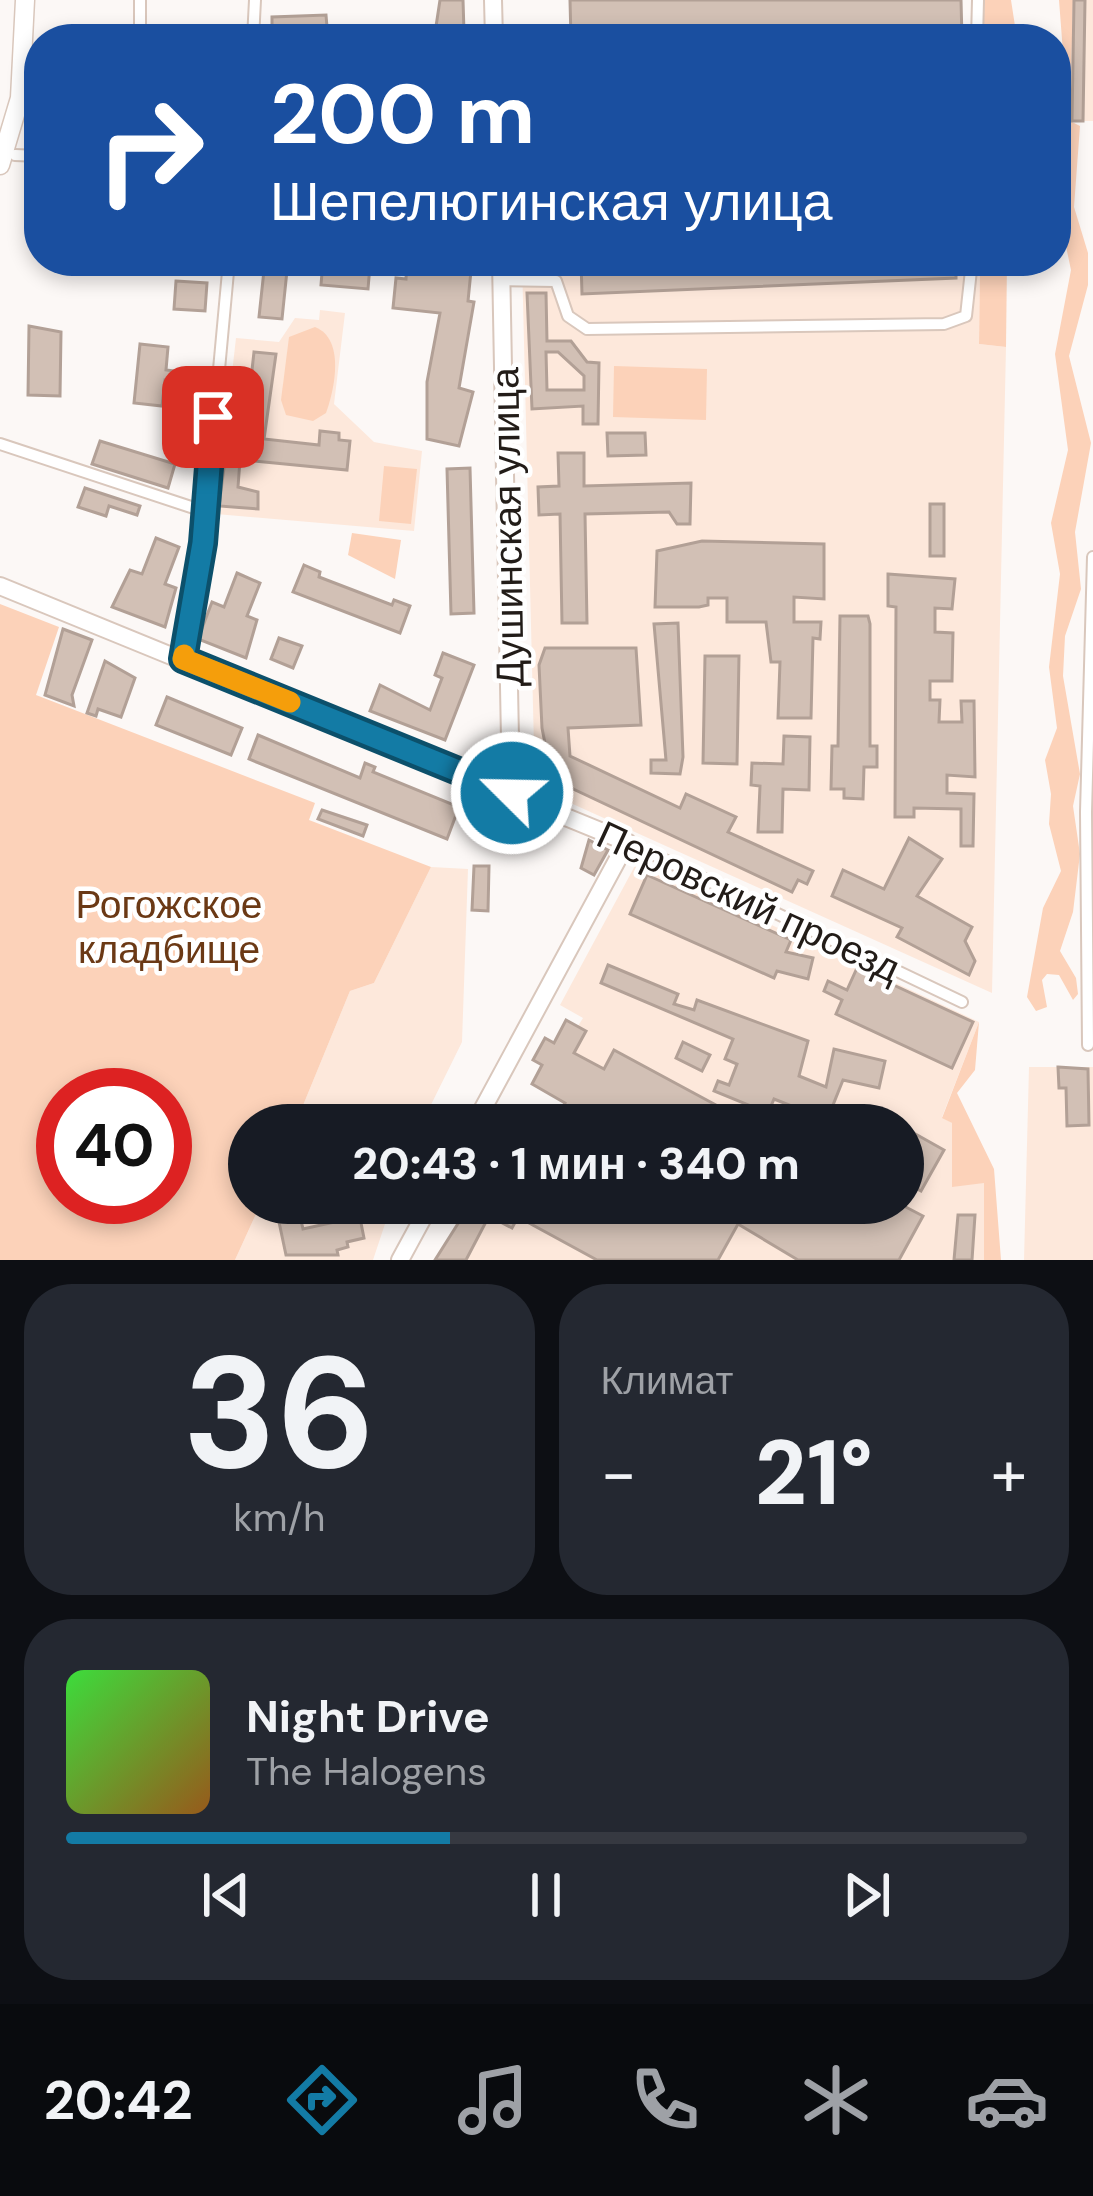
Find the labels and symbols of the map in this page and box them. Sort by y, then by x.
pin [162,366,264,468]
street label: Душинская улица [479,367,536,687]
position arrow [449,730,575,856]
street label: Перовский проезд [589,809,909,994]
park label: Рогожское кладбище [75,879,263,975]
speed limit sign: 40 [36,1068,192,1224]

